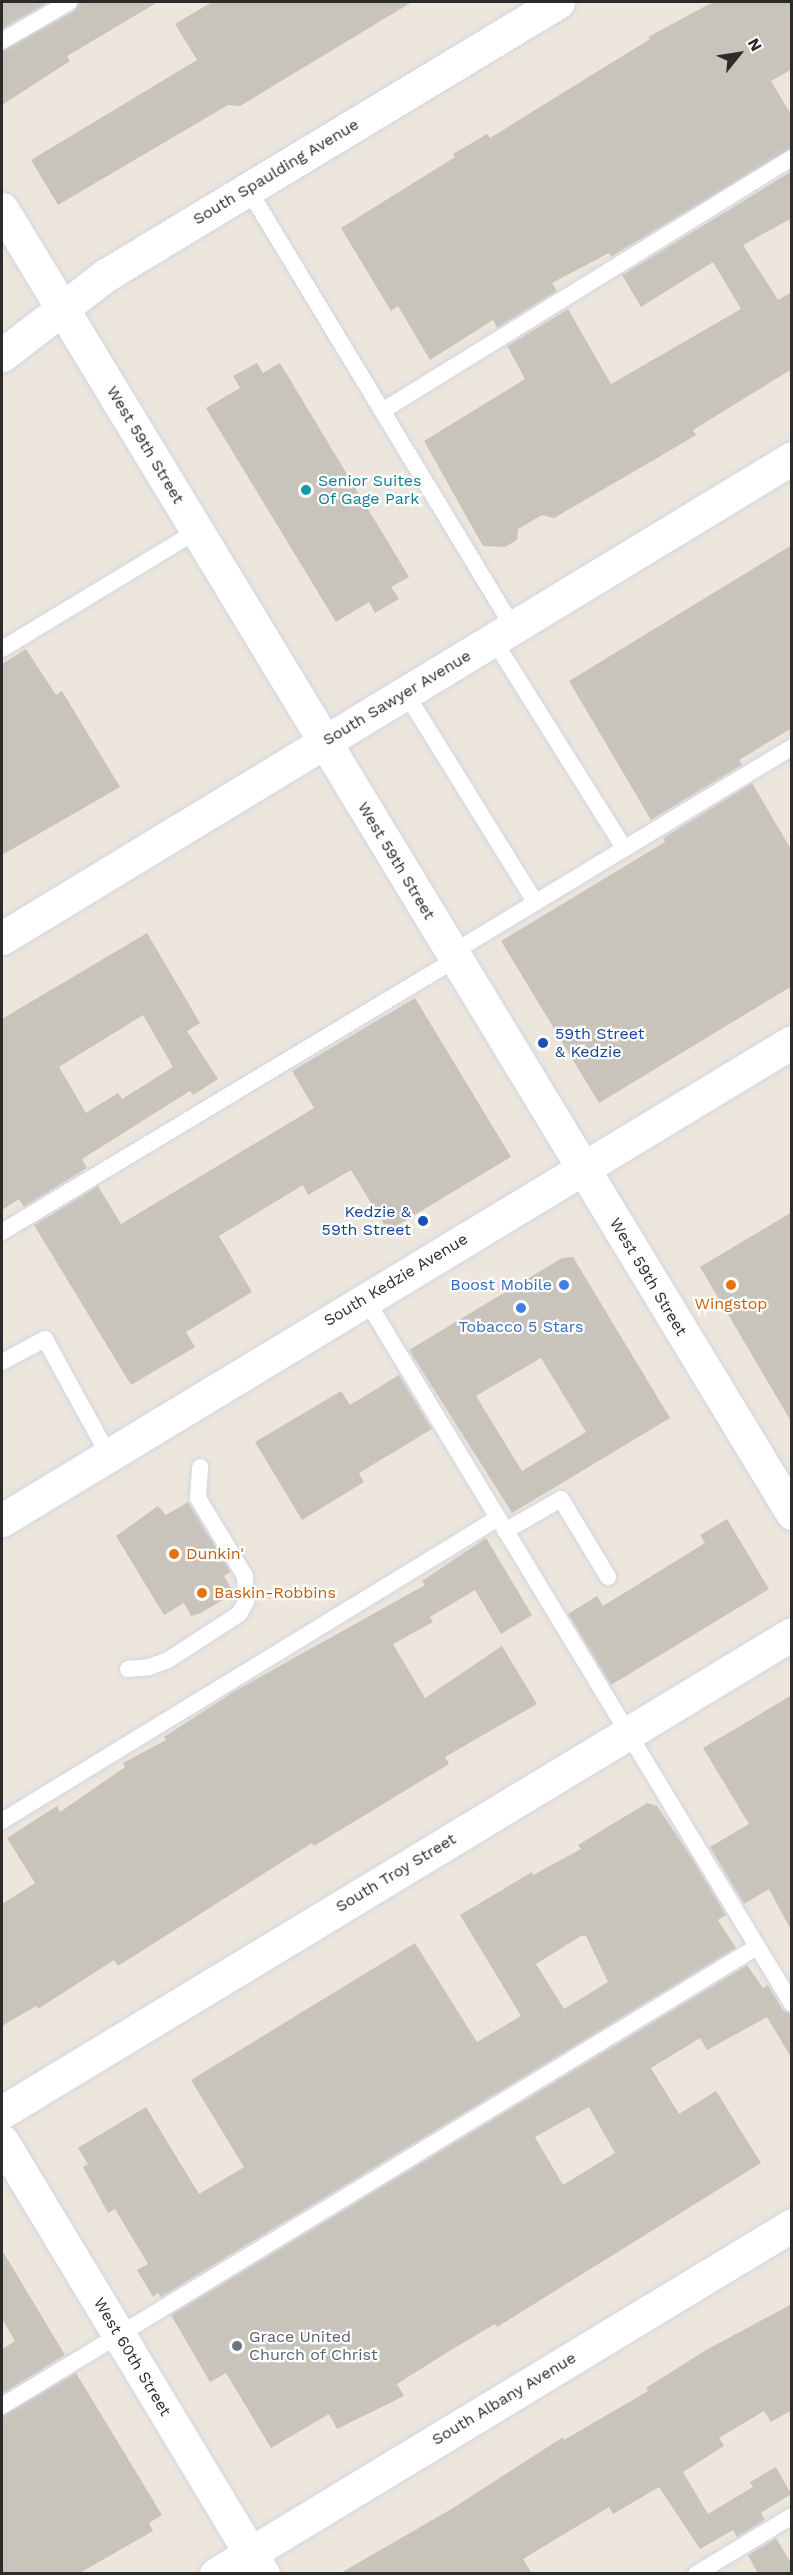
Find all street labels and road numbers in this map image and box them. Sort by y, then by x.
street label: South Spaulding Avenue [189,115,363,229]
street label: West 59th Street [102,383,188,507]
street label: South Sawyer Avenue [319,646,475,750]
street label: West 59th Street [353,799,439,923]
street label: West 59th Street [605,1215,691,1339]
street label: South Kedzie Avenue [320,1229,472,1331]
street label: South Troy Street [332,1829,460,1917]
street label: West 60th Street [89,2294,175,2420]
street label: South Albany Avenue [428,2348,580,2450]

